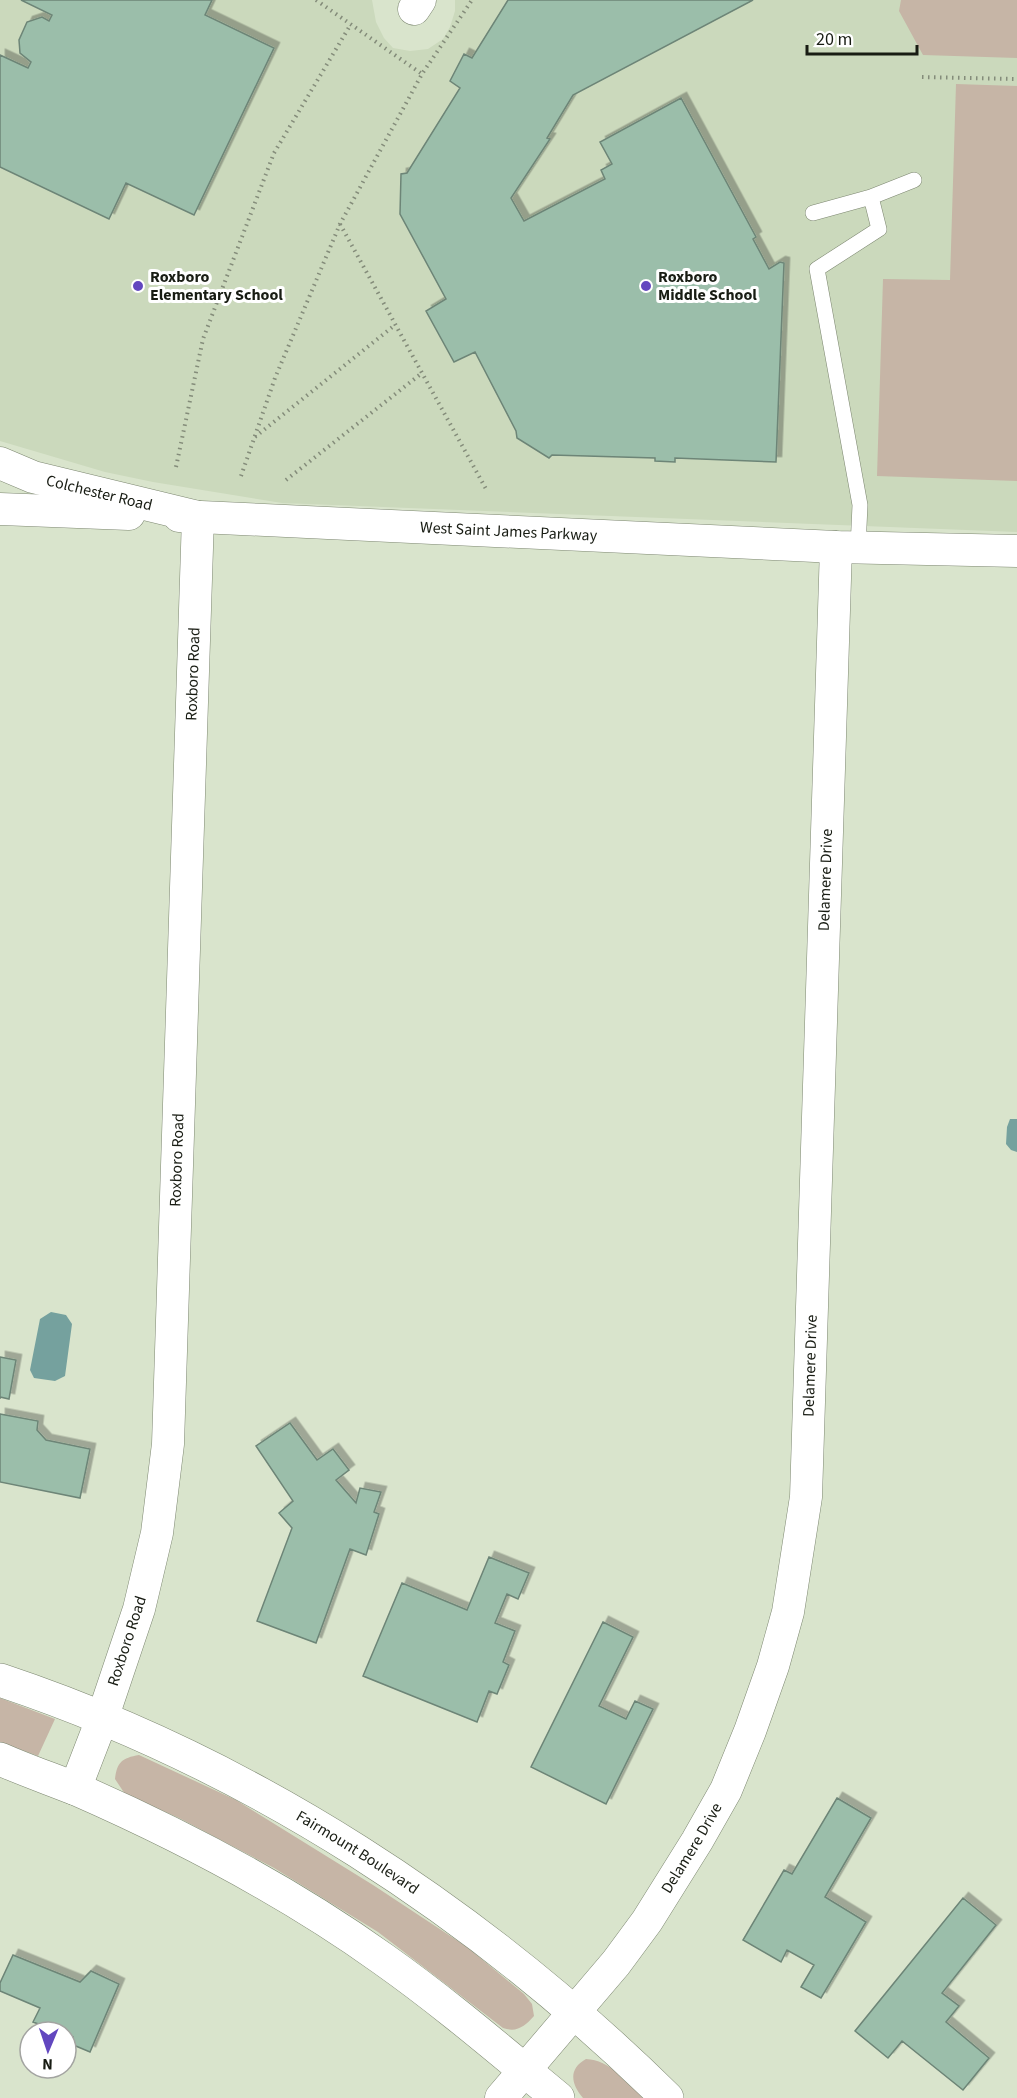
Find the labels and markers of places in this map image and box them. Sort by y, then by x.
place label: Roxboro Elementary School [150,266,283,306]
place label: Roxboro Middle School [658,266,757,306]
marker: Roxboro Elementary School [131,279,145,293]
marker: Roxboro Middle School [639,279,653,293]

